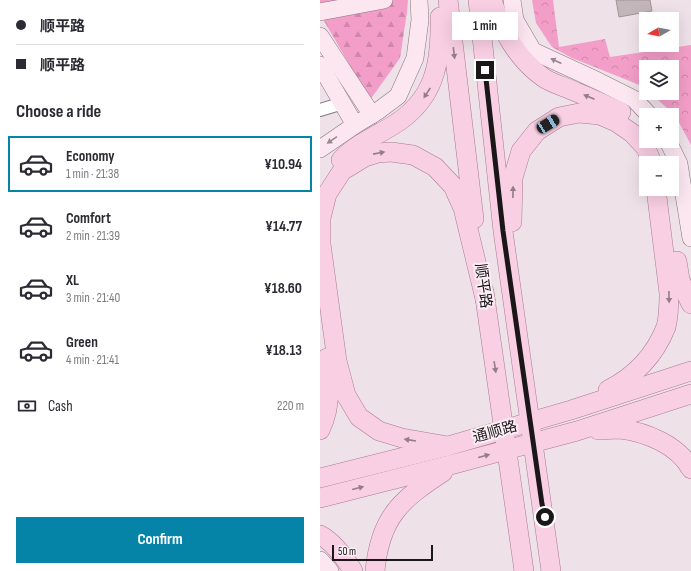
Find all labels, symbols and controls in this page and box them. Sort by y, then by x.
callout: 1 min [452,12,518,40]
north arrow [639,12,679,52]
map controls [639,12,679,196]
text: 顺平路 [40,17,85,36]
text: 1 min [473,18,497,34]
one-way arrow [451,47,458,59]
text: 顺平路 [40,56,85,75]
one-way arrow [550,58,561,64]
button: layers [639,60,679,100]
route end [476,61,494,79]
one-way arrow [423,87,430,98]
one-way arrow [583,94,594,100]
text: Choose a ride [16,101,101,122]
button: + [639,108,679,148]
car [535,113,561,135]
one-way arrow [327,136,338,144]
icon: car [18,146,54,182]
text: Economy [66,147,115,166]
one-way arrow [373,150,385,156]
text: ¥10.94 [264,155,302,174]
button: − [639,156,679,196]
text: 1 min · 21:38 [66,166,119,182]
one-way arrow [510,185,516,198]
icon: car [18,208,54,244]
text: Comfort [66,209,111,228]
text: ¥14.77 [265,217,302,236]
text: 2 min · 21:39 [66,228,120,244]
street label: 顺平路 [470,262,496,310]
icon: car [18,270,54,306]
text: XL [66,271,79,290]
text: ¥18.60 [264,279,302,298]
text: 3 min · 21:40 [66,290,120,306]
one-way arrow [666,291,672,304]
icon: car [18,332,54,368]
text: Green [66,333,98,352]
text: ¥18.13 [265,341,302,360]
text: 4 min · 21:41 [66,352,119,368]
one-way arrow [492,361,498,373]
icon: cash [16,395,38,417]
text: Cash [48,397,73,416]
text: 220 m [277,398,304,414]
street label: 通顺路 [471,417,519,447]
one-way arrow [404,436,416,442]
one-way arrow [478,453,490,459]
one-way arrow [352,485,364,491]
route start [536,508,554,526]
button: Confirm [16,517,304,563]
scale bar [332,543,433,562]
text: 50 m [338,545,356,558]

